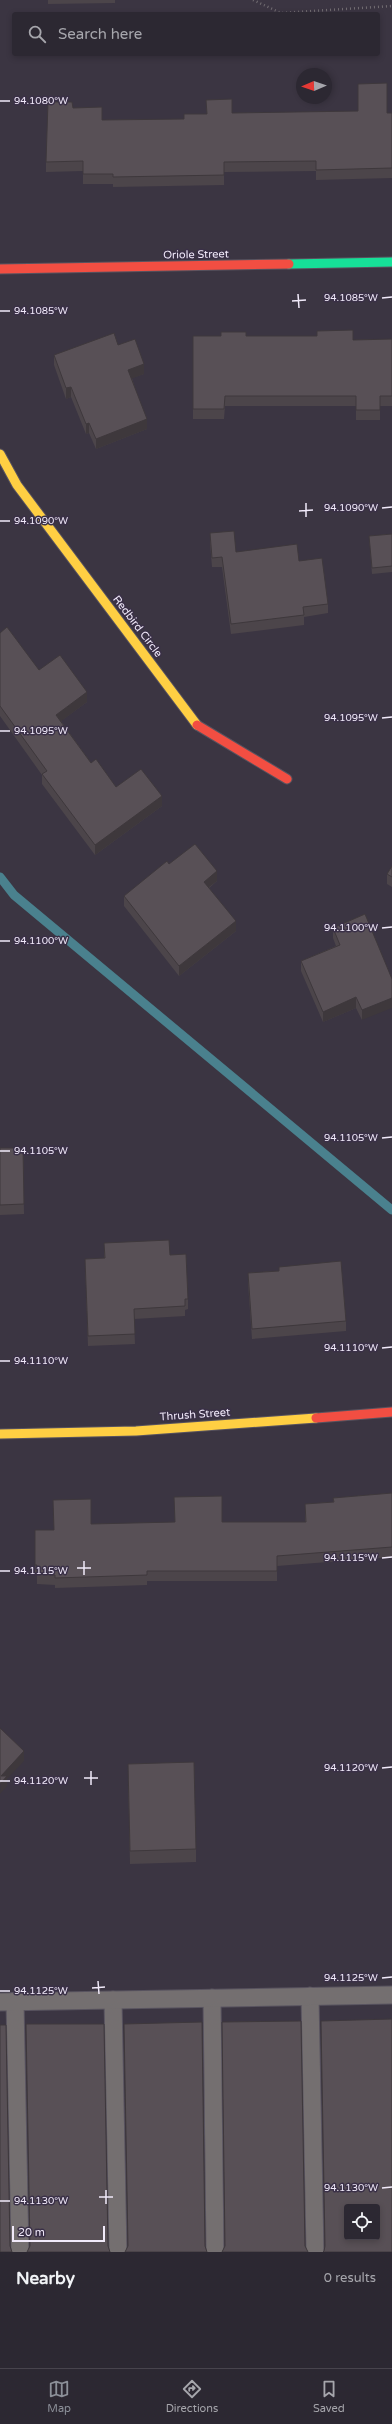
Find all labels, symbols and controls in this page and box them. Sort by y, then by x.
search box [12,12,380,56]
icon: search [26,23,48,45]
text: Search here [58,25,142,43]
north arrow [296,68,332,104]
text: 94.1080°W [14,95,68,107]
street label: Oriole Street [163,247,229,262]
text: 94.1085°W [324,292,378,304]
text: 94.1085°W [14,305,68,317]
text: 94.1090°W [324,502,378,514]
text: 94.1090°W [14,515,68,527]
street label: Redbird Circle [110,593,165,660]
text: 94.1095°W [324,712,378,724]
text: 94.1095°W [14,725,68,737]
text: 94.1100°W [324,922,378,934]
text: 94.1100°W [14,935,68,947]
text: 94.1105°W [324,1132,378,1144]
text: 94.1105°W [14,1145,68,1157]
text: 94.1110°W [324,1342,378,1354]
text: 94.1110°W [14,1355,68,1367]
street label: Thrush Street [159,1406,231,1423]
text: 94.1115°W [324,1552,378,1564]
text: 94.1115°W [14,1565,68,1577]
text: 94.1120°W [324,1762,378,1774]
text: 94.1120°W [14,1775,68,1787]
text: 94.1125°W [324,1972,378,1984]
text: 94.1125°W [14,1985,68,1997]
text: 94.1130°W [324,2182,378,2194]
text: 94.1130°W [14,2195,68,2207]
map controls [344,2204,380,2240]
button: locate [344,2204,380,2240]
scale bar [12,2224,105,2243]
text: 20 m [18,2226,45,2239]
text: Nearby [16,2268,75,2289]
text: 0 results [324,2270,376,2286]
tab: Map [47,2378,71,2415]
tab: Directions [166,2378,218,2415]
tab: Saved [313,2378,345,2415]

